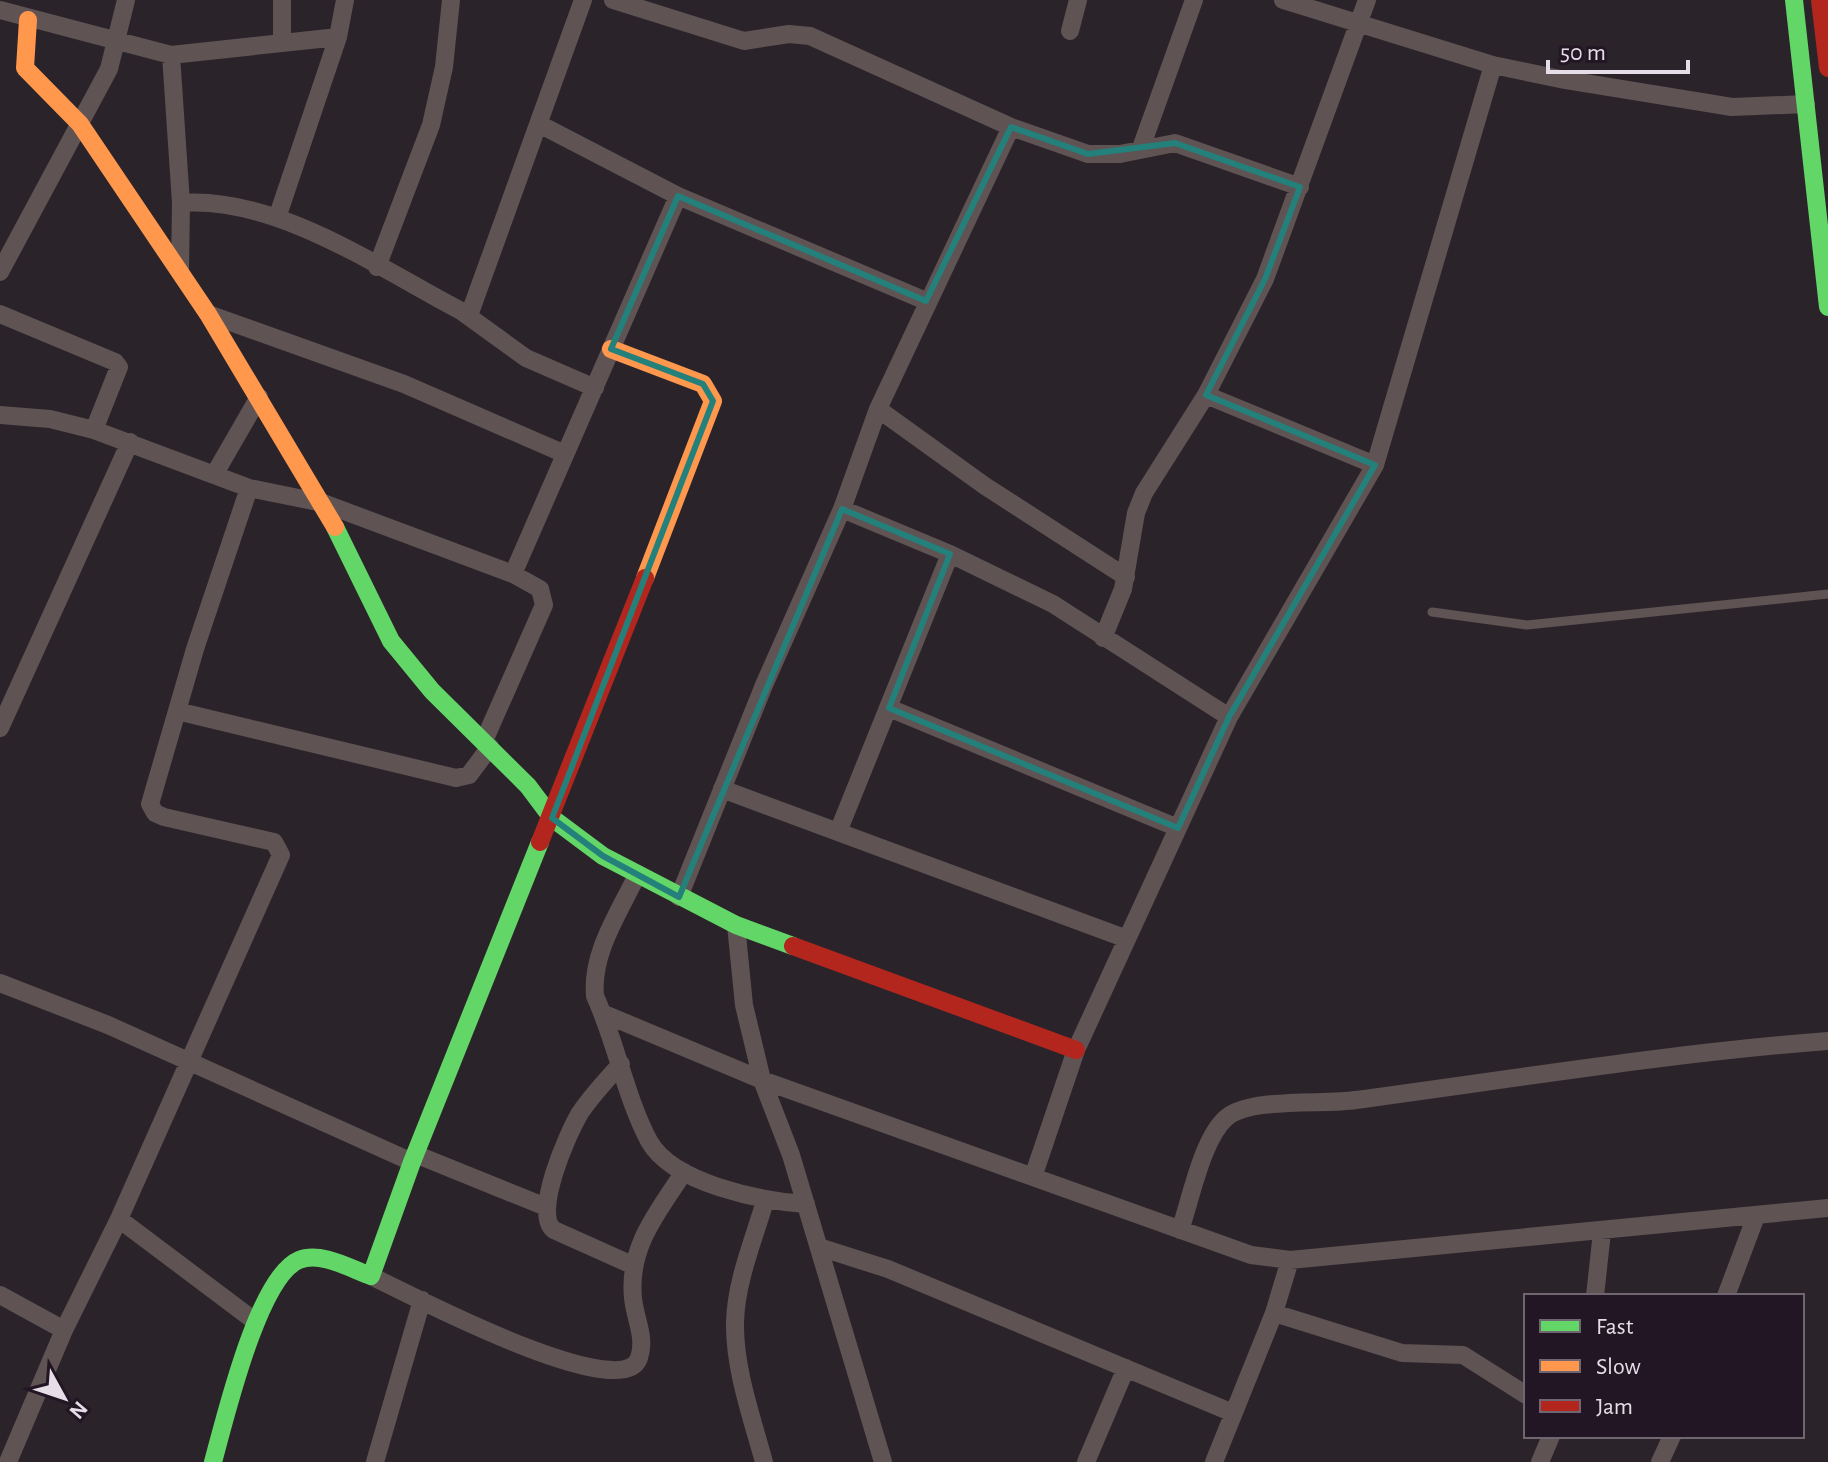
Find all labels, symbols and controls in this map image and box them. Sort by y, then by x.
scale bar [1548,24,1688,74]
text: 50 m [1560,41,1606,65]
legend [1524,1294,1804,1438]
text: Fast [1596,1315,1634,1339]
text: Slow [1596,1355,1641,1379]
north arrow [24,1358,104,1438]
text: Jam [1596,1395,1633,1419]
text: N [65,1397,92,1423]

